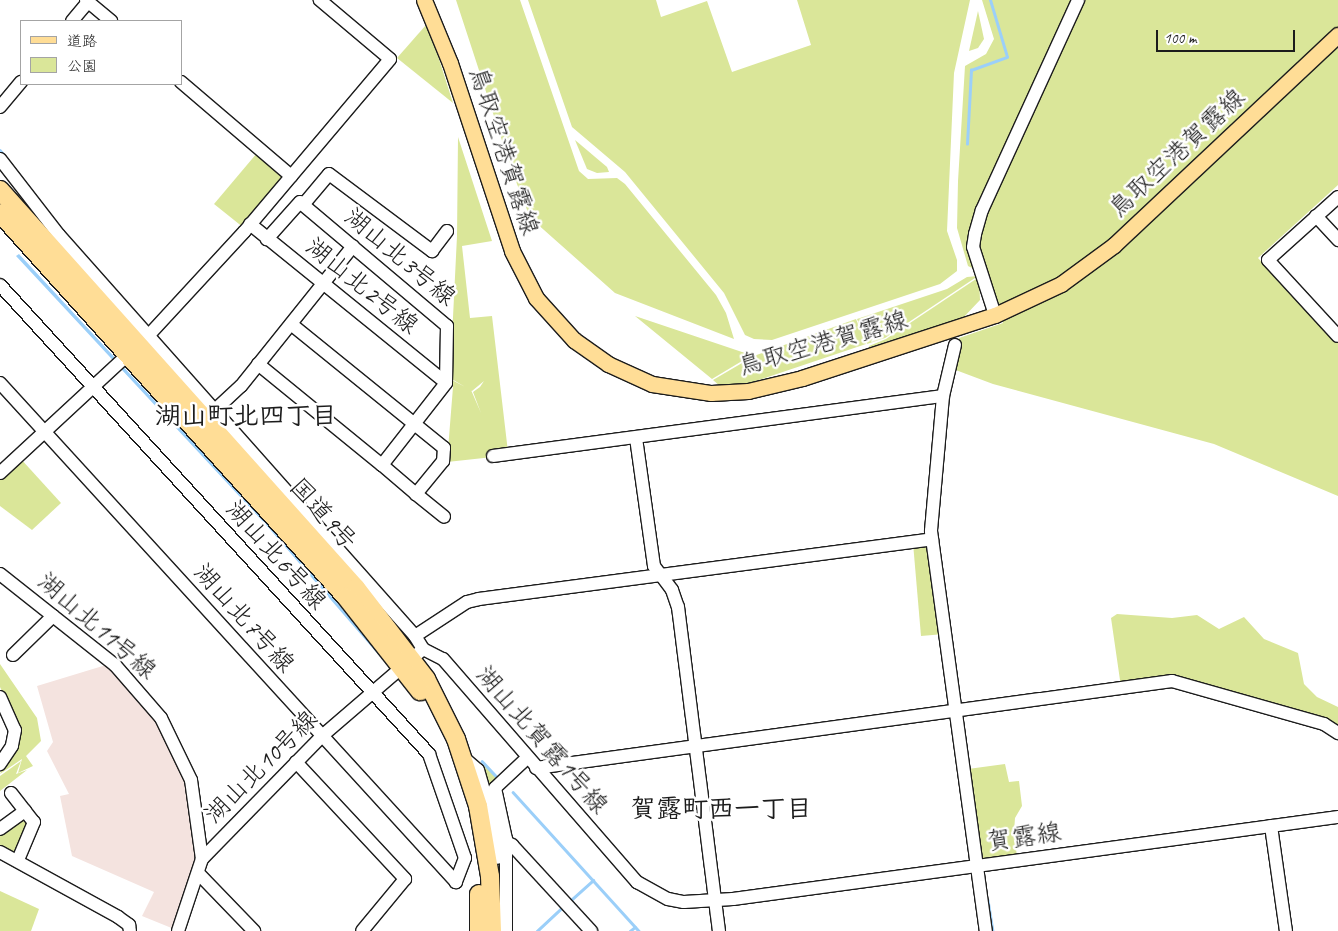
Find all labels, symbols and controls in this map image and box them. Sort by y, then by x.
legend [20,20,182,85]
scale bar [1158,20,1297,52]
text: 100 m [1164,29,1196,48]
text: 道路 [67,32,97,51]
text: 公園 [67,57,97,76]
street label: 鳥取空港賀露線 [463,63,545,239]
street label: 鳥取空港賀露線 [1103,82,1251,224]
street label: 湖山北3号線 [338,202,462,312]
street label: 湖山北2号線 [300,231,424,341]
street label: 鳥取空港賀露線 [735,304,911,382]
district label: 湖山町北四丁目 [155,400,337,432]
street label: 国道9号 [283,472,363,556]
street label: 湖山北6号線 [219,494,333,616]
street label: 湖山北7号線 [187,557,301,679]
street label: 湖山北11号線 [31,566,163,686]
street label: 湖山北賀露1号線 [470,660,614,820]
street label: 湖山北10号線 [198,704,324,830]
district label: 賀露町西一丁目 [630,793,812,825]
street label: 賀露線 [985,817,1063,857]

